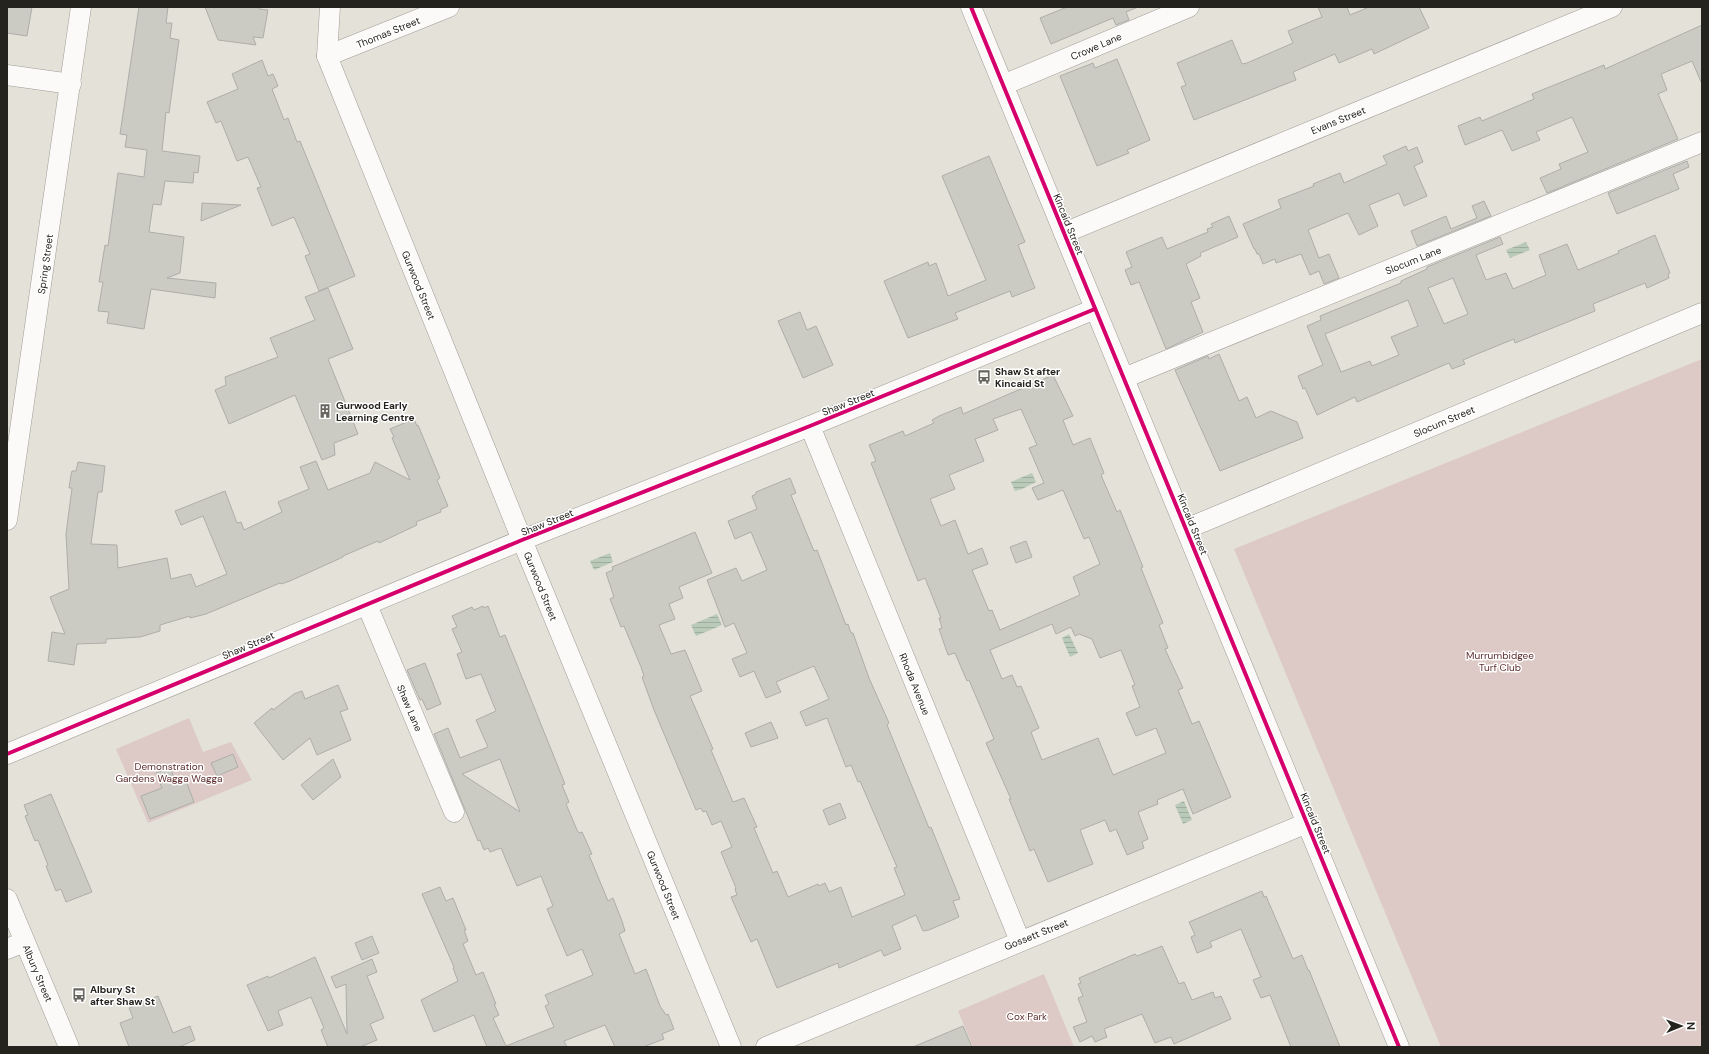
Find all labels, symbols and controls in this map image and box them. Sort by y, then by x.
street label: Thomas Street [354,14,422,51]
street label: Crowe Lane [1069,30,1124,63]
street label: Evans Street [1309,104,1368,137]
street label: Kincaid Street [1050,192,1087,257]
street label: Spring Street [35,233,56,295]
street label: Slocum Lane [1383,243,1443,278]
street label: Gurwood Street [399,249,438,322]
place label: Shaw St after Kincaid St [995,365,1060,390]
bus stop icon: Shaw St after Kincaid St [976,369,992,385]
street label: Shaw Street [820,386,876,419]
place label: Gurwood Early Learning Centre [336,399,415,424]
building icon: Gurwood Early Learning Centre [317,403,333,419]
street label: Slocum Street [1412,403,1477,440]
street label: Kincaid Street [1174,492,1211,557]
street label: Shaw Street [519,506,575,539]
street label: Gurwood Street [521,550,560,623]
street label: Shaw Street [220,629,276,662]
park label: Murrumbidgee Turf Club [1466,649,1534,674]
street label: Rhoda Avenue [896,651,933,717]
street label: Shaw Lane [394,683,425,734]
park label: Demonstration Gardens Wagga Wagga [115,760,223,785]
street label: Kincaid Street [1297,791,1334,856]
street label: Gurwood Street [644,849,683,922]
street label: Gossett Street [1002,916,1070,953]
street label: Albury Street [20,943,55,1004]
place label: Albury St after Shaw St [90,983,155,1008]
bus stop icon: Albury St after Shaw St [71,987,87,1003]
north arrow [1661,1006,1701,1046]
park label: Cox Park [1007,1010,1047,1023]
text: N [1684,1022,1698,1030]

